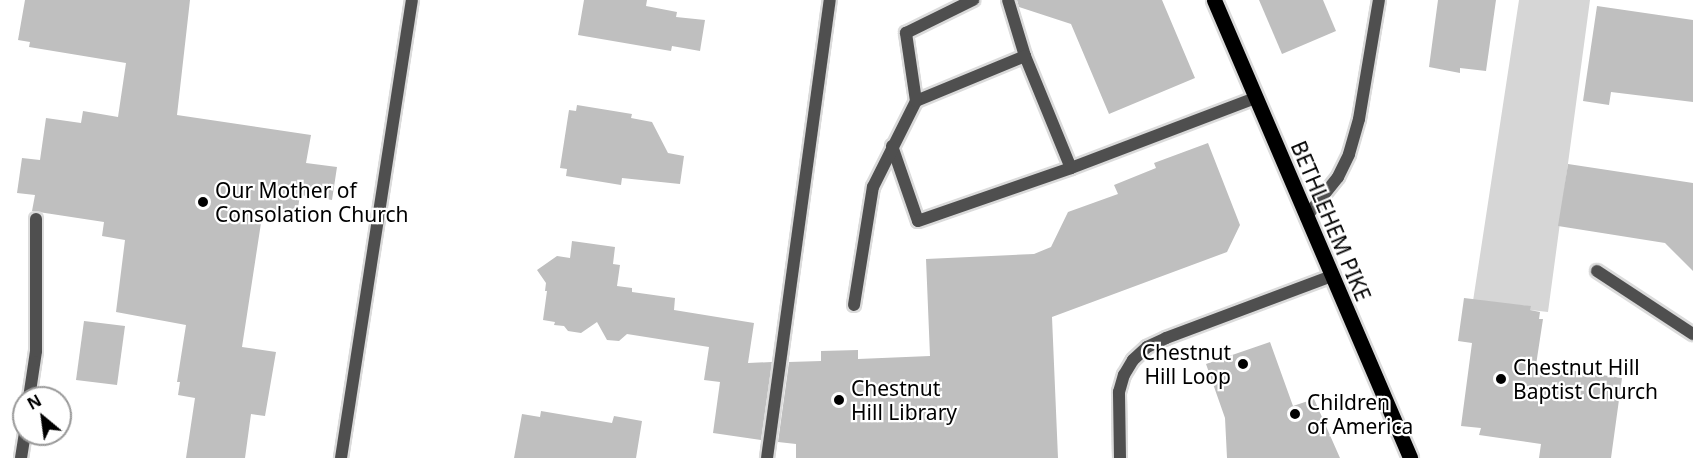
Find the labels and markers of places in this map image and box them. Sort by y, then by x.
place label: Our Mother of Consolation Church [215,177,409,227]
marker: Our Mother of Consolation Church [196,195,210,209]
place label: Chestnut Hill Loop [1142,339,1231,389]
place label: Chestnut Hill Baptist Church [1513,354,1658,404]
marker: Chestnut Hill Loop [1236,357,1250,371]
marker: Chestnut Hill Baptist Church [1494,372,1508,386]
place label: Chestnut Hill Library [851,375,957,425]
place label: Children of America [1307,389,1413,439]
marker: Chestnut Hill Library [832,393,846,407]
marker: Children of America [1288,407,1302,421]

